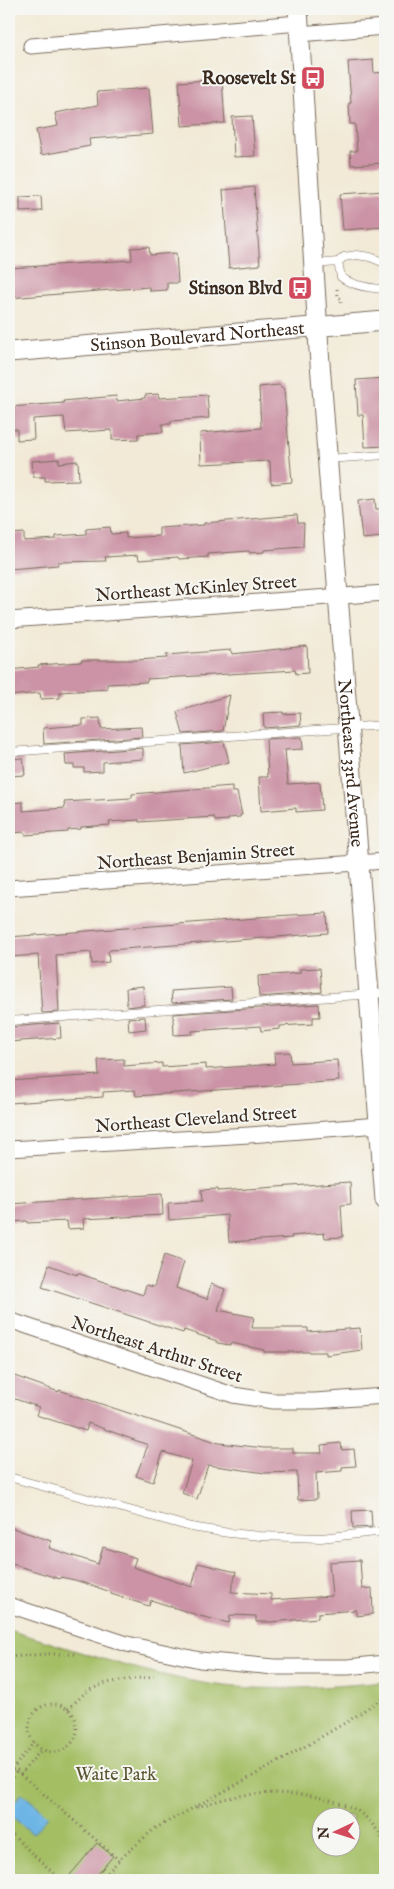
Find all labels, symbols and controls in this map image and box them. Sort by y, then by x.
bus stop icon: Roosevelt St [300,65,326,91]
place label: Roosevelt St [202,68,297,91]
bus stop icon: Stinson Blvd [287,275,313,301]
place label: Stinson Blvd [189,278,282,301]
street label: Stinson Boulevard Northeast [89,318,306,358]
street label: Northeast McKinley Street [95,571,298,608]
street label: Northeast 33rd Avenue [332,678,368,848]
street label: Northeast Benjamin Street [96,839,296,876]
street label: Northeast Cleveland Street [94,1102,298,1139]
street label: Northeast Arthur Street [68,1312,245,1389]
park label: Waite Park [75,1764,157,1787]
north arrow [312,1806,362,1856]
text: N [315,1826,333,1841]

